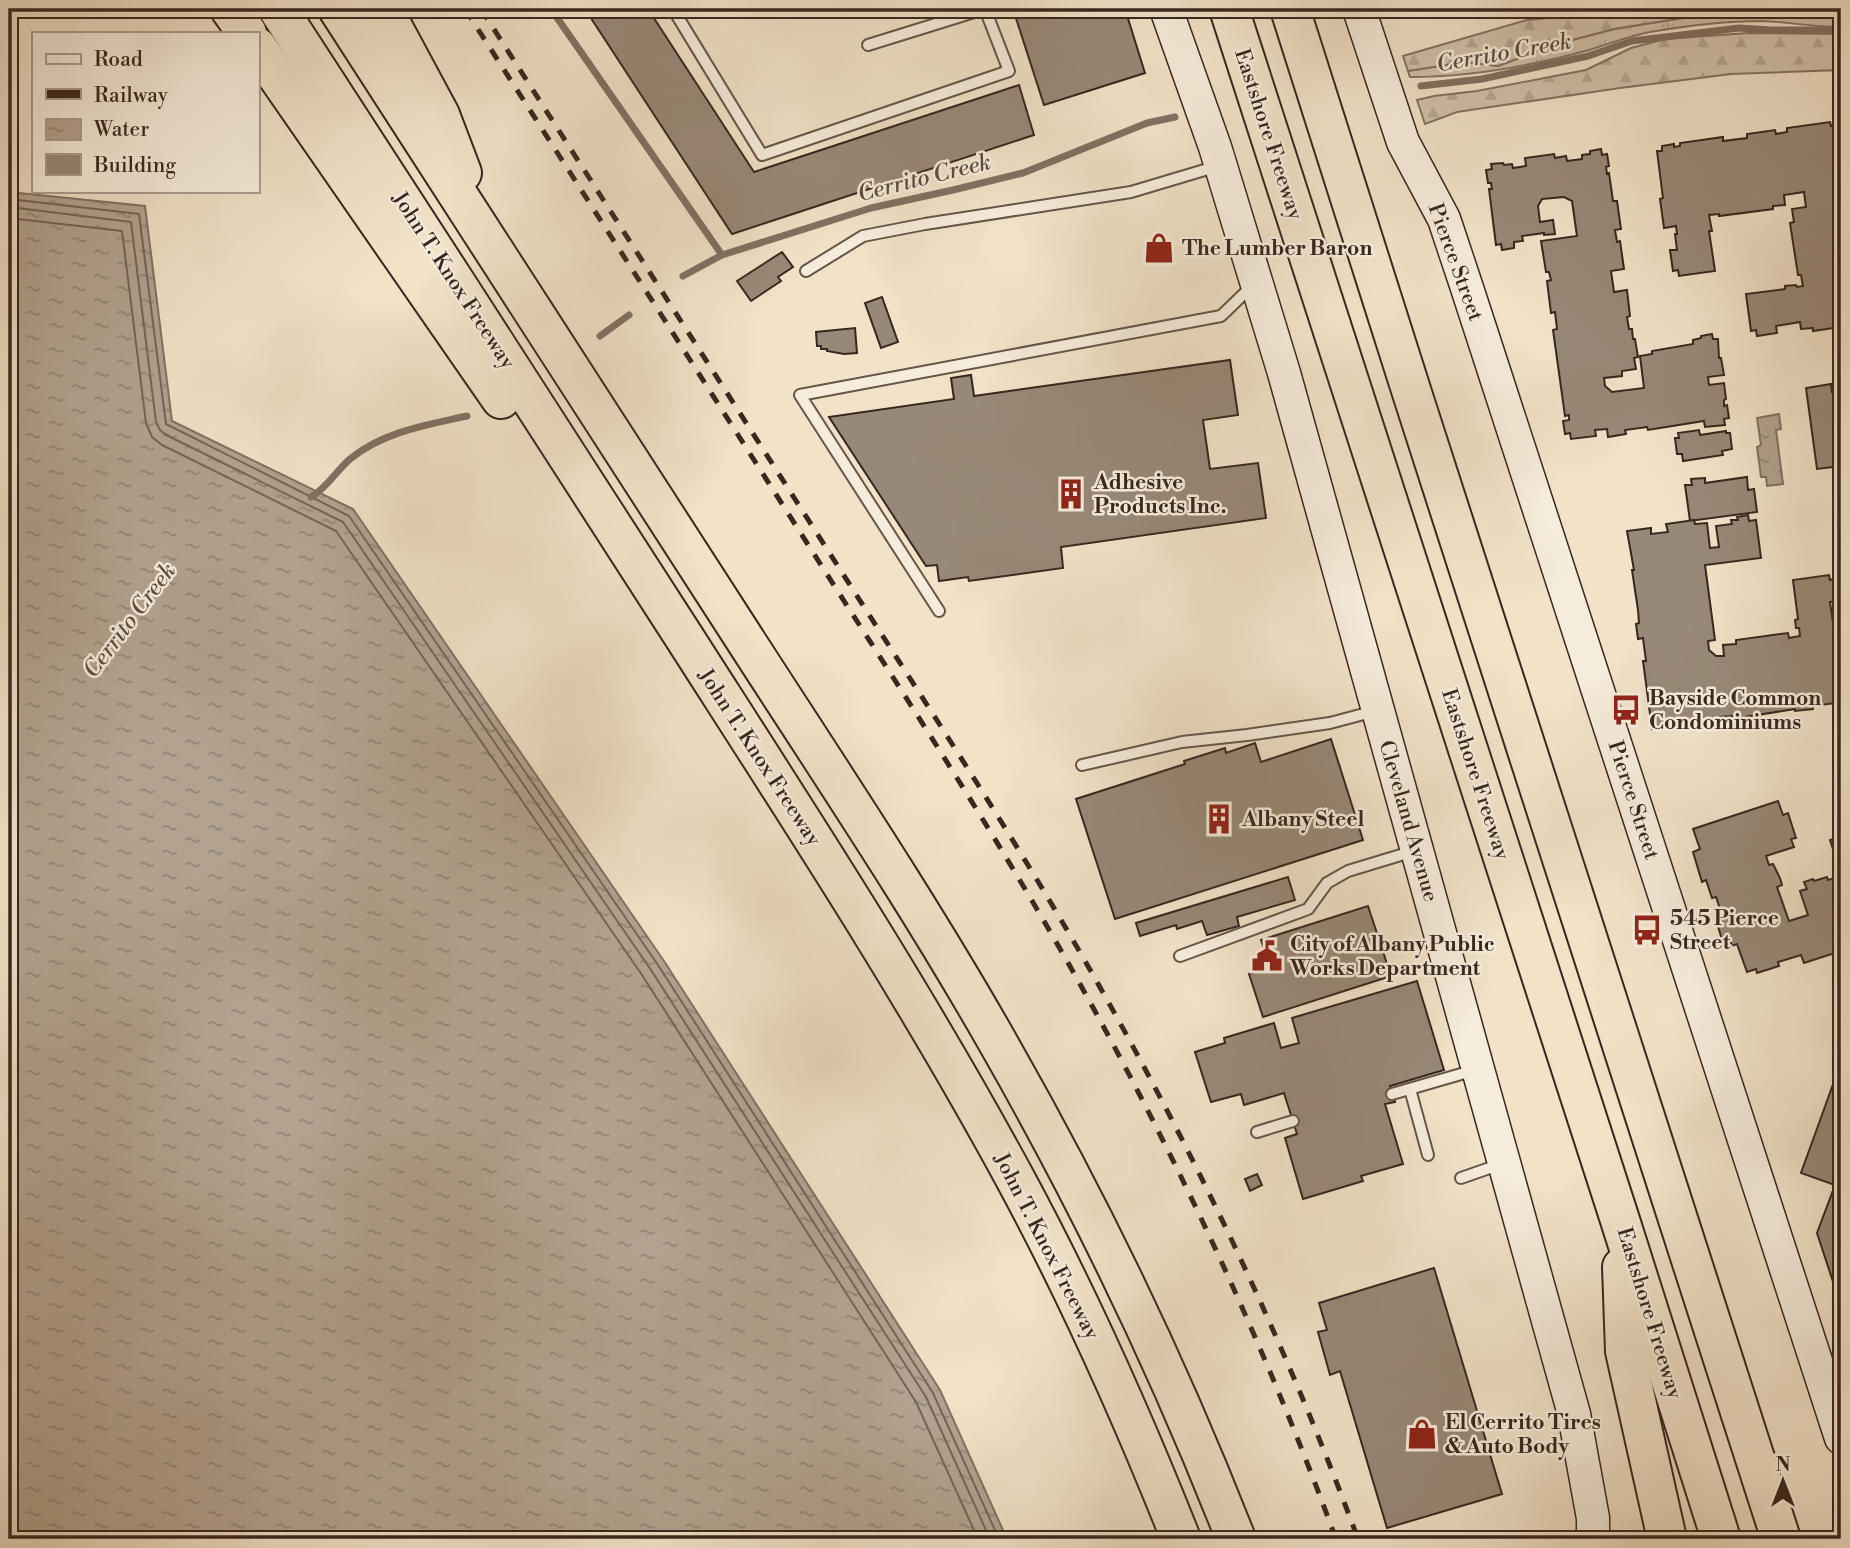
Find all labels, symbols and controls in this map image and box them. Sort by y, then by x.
water label: Cerrito Creek [1434,27,1574,79]
legend [32,32,259,192]
street label: Eastshore Freeway [1228,46,1308,224]
text: Road [94,47,143,73]
text: Railway [94,83,169,109]
text: Water [93,117,149,143]
water label: Cerrito Creek [855,148,994,208]
text: Building [93,153,176,179]
street label: John T. Knox Freeway [386,186,521,375]
street label: Pierce Street [1422,200,1489,325]
shop icon: The Lumber Baron [1142,231,1176,265]
place label: The Lumber Baron [1182,236,1372,262]
place label: Adhesive Products Inc. [1093,470,1226,520]
building icon: Adhesive Products Inc. [1054,477,1088,511]
water label: Cerrito Creek [78,558,182,684]
street label: John T. Knox Freeway [692,663,827,852]
street label: Eastshore Freeway [1435,686,1515,864]
place label: Bayside Common Condominiums [1649,686,1821,736]
bus stop icon: Bayside Common Condominiums [1609,693,1643,727]
street label: Cleveland Avenue [1373,738,1444,905]
street label: Pierce Street [1602,738,1665,863]
building icon: Albany Steel [1202,802,1236,836]
place label: Albany Steel [1241,807,1365,833]
place label: 545 Pierce Street [1670,906,1779,956]
bus stop icon: 545 Pierce Street [1630,913,1664,947]
place label: City of Albany Public Works Department [1289,932,1495,982]
public building icon: City of Albany Public Works Department [1250,939,1284,973]
street label: John T. Knox Freeway [987,1148,1105,1345]
street label: Eastshore Freeway [1611,1224,1688,1403]
place label: El Cerrito Tires & Auto Body [1445,1410,1601,1460]
shop icon: El Cerrito Tires & Auto Body [1405,1417,1439,1451]
north arrow [1748,1446,1818,1516]
text: N [1775,1453,1791,1477]

